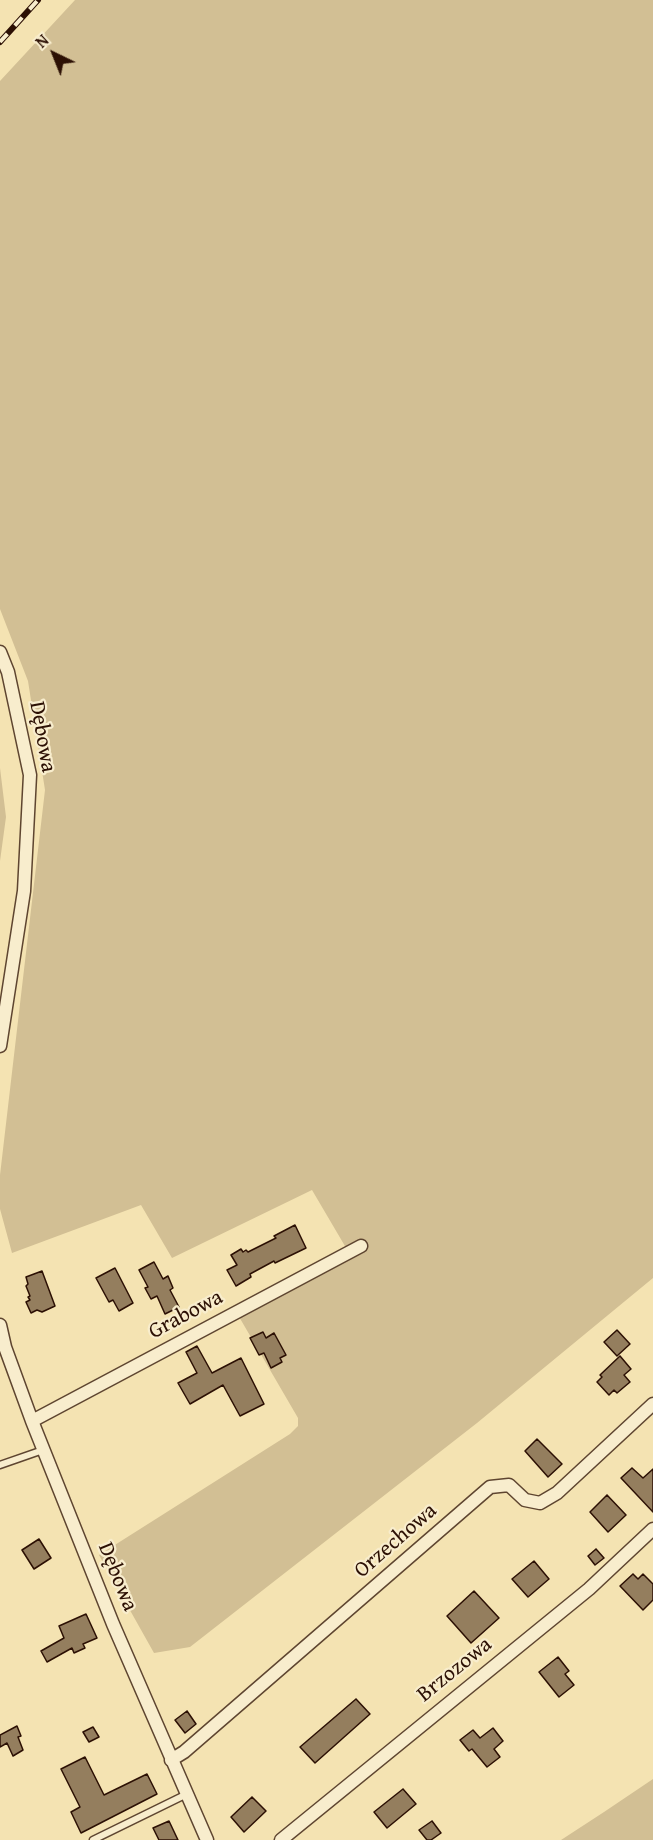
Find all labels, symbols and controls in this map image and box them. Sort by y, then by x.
north arrow [24,24,84,84]
text: N [30,28,54,53]
street label: Dębowa [23,699,61,775]
street label: Grabowa [144,1285,228,1345]
street label: Orzechowa [349,1498,443,1584]
street label: Dębowa [91,1539,143,1615]
street label: Brzozowa [412,1632,498,1708]

